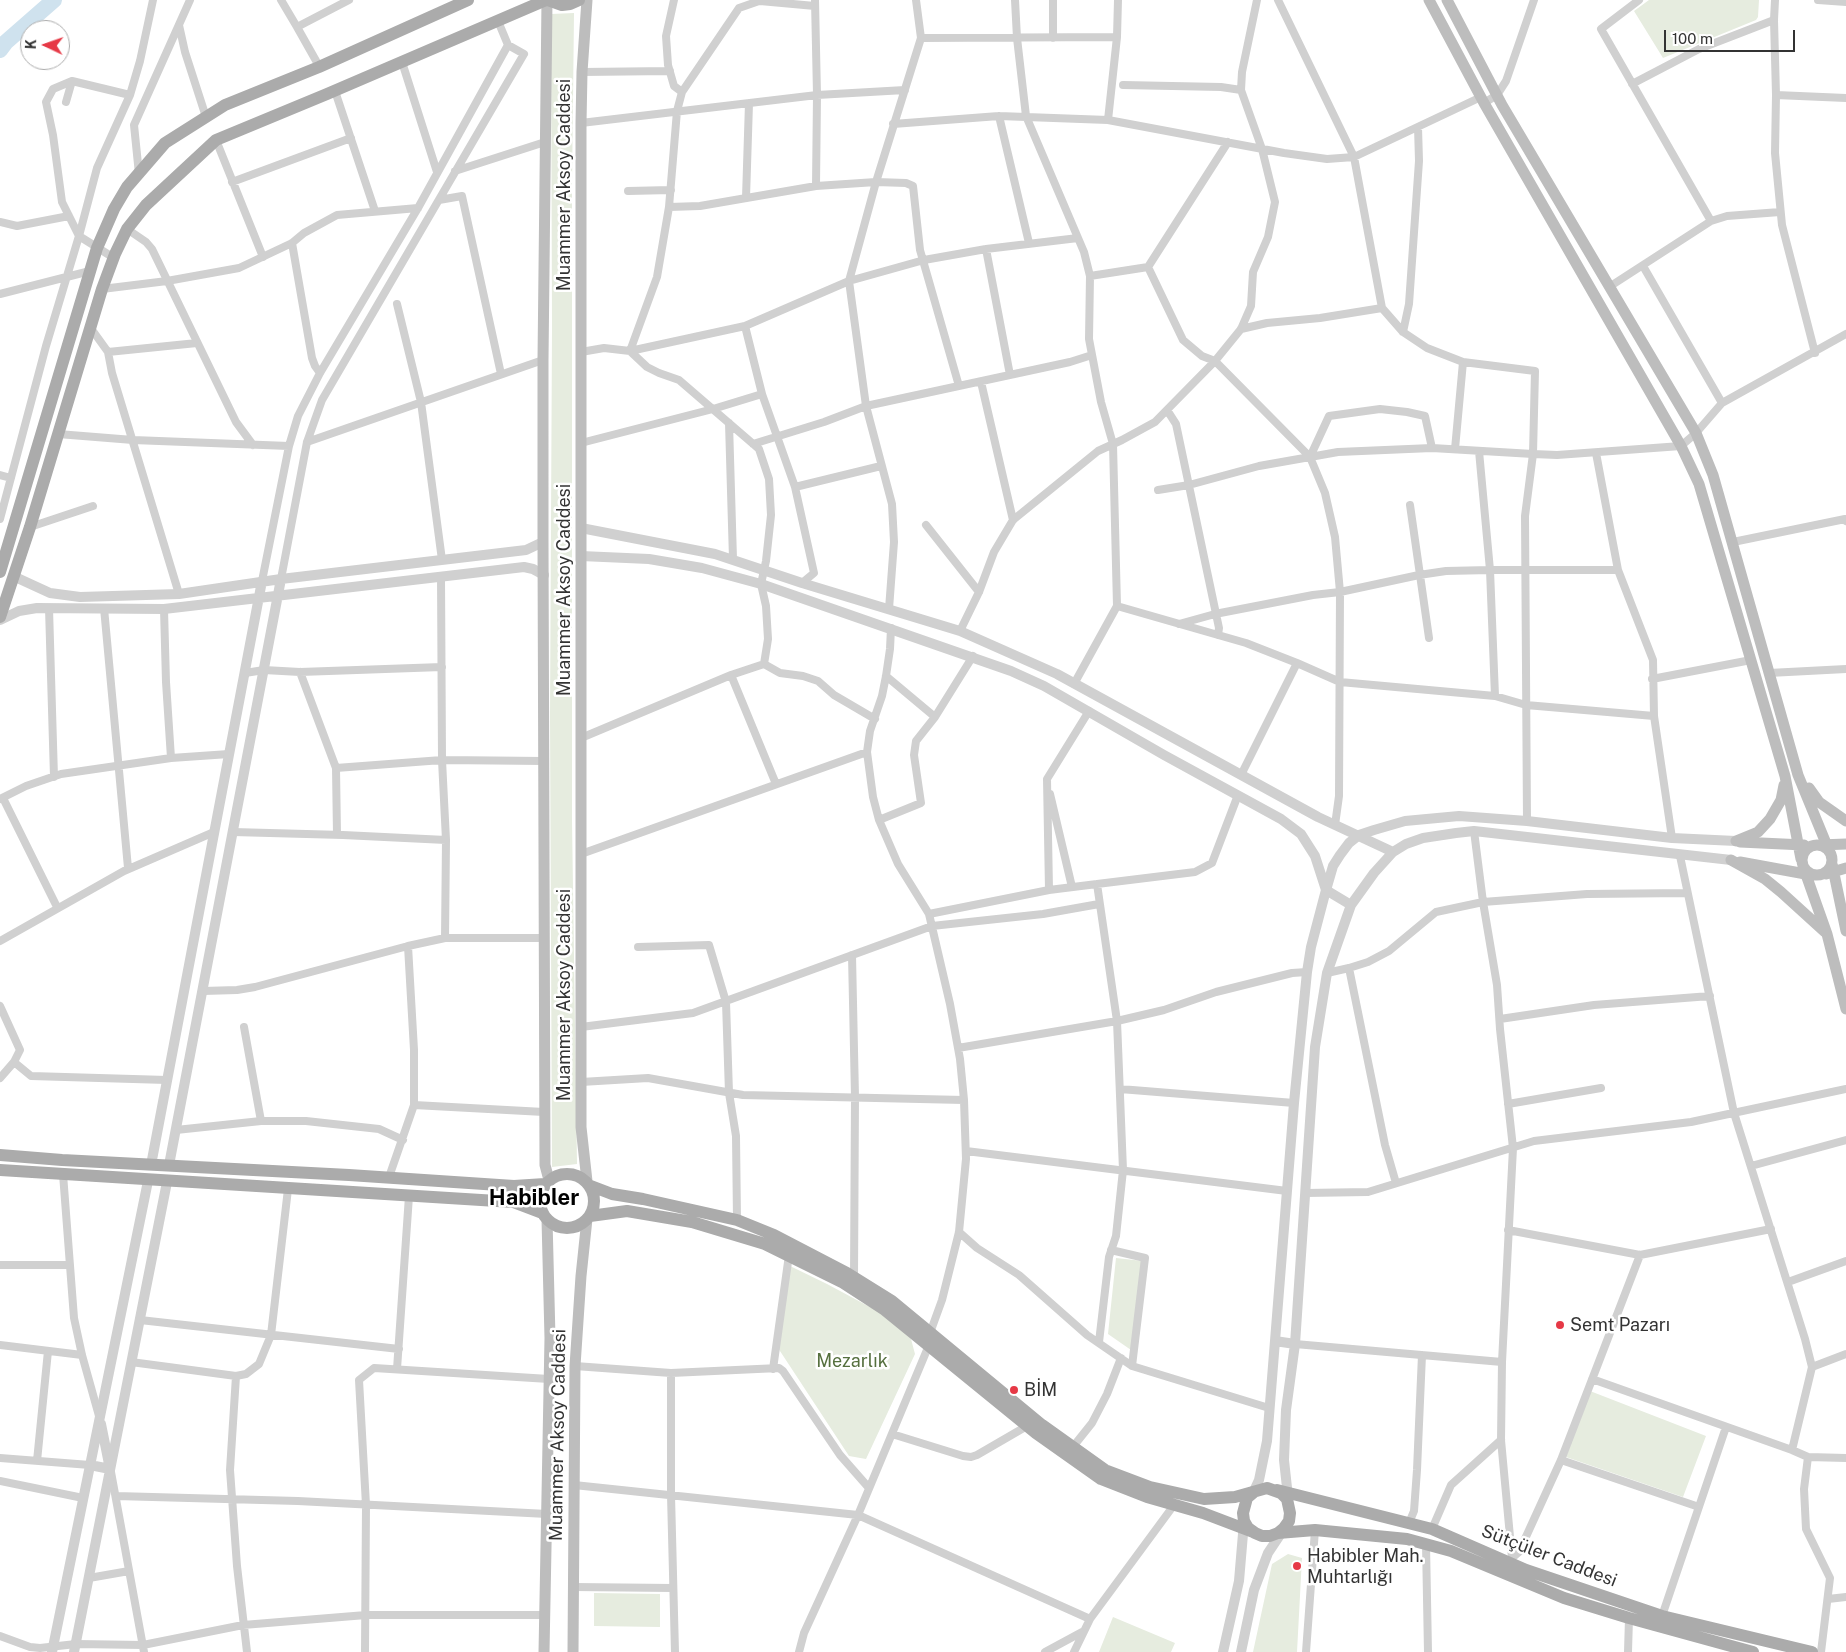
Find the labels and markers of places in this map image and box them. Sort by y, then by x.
place label: Semt Pazarı [1570,1314,1670,1336]
marker: Semt Pazarı [1554,1319,1566,1331]
place label: BİM [1024,1379,1057,1401]
marker: BİM [1008,1384,1020,1396]
place label: Habibler Mah. Muhtarlığı [1307,1545,1424,1588]
marker: Habibler Mah. Muhtarlığı [1291,1560,1303,1572]

